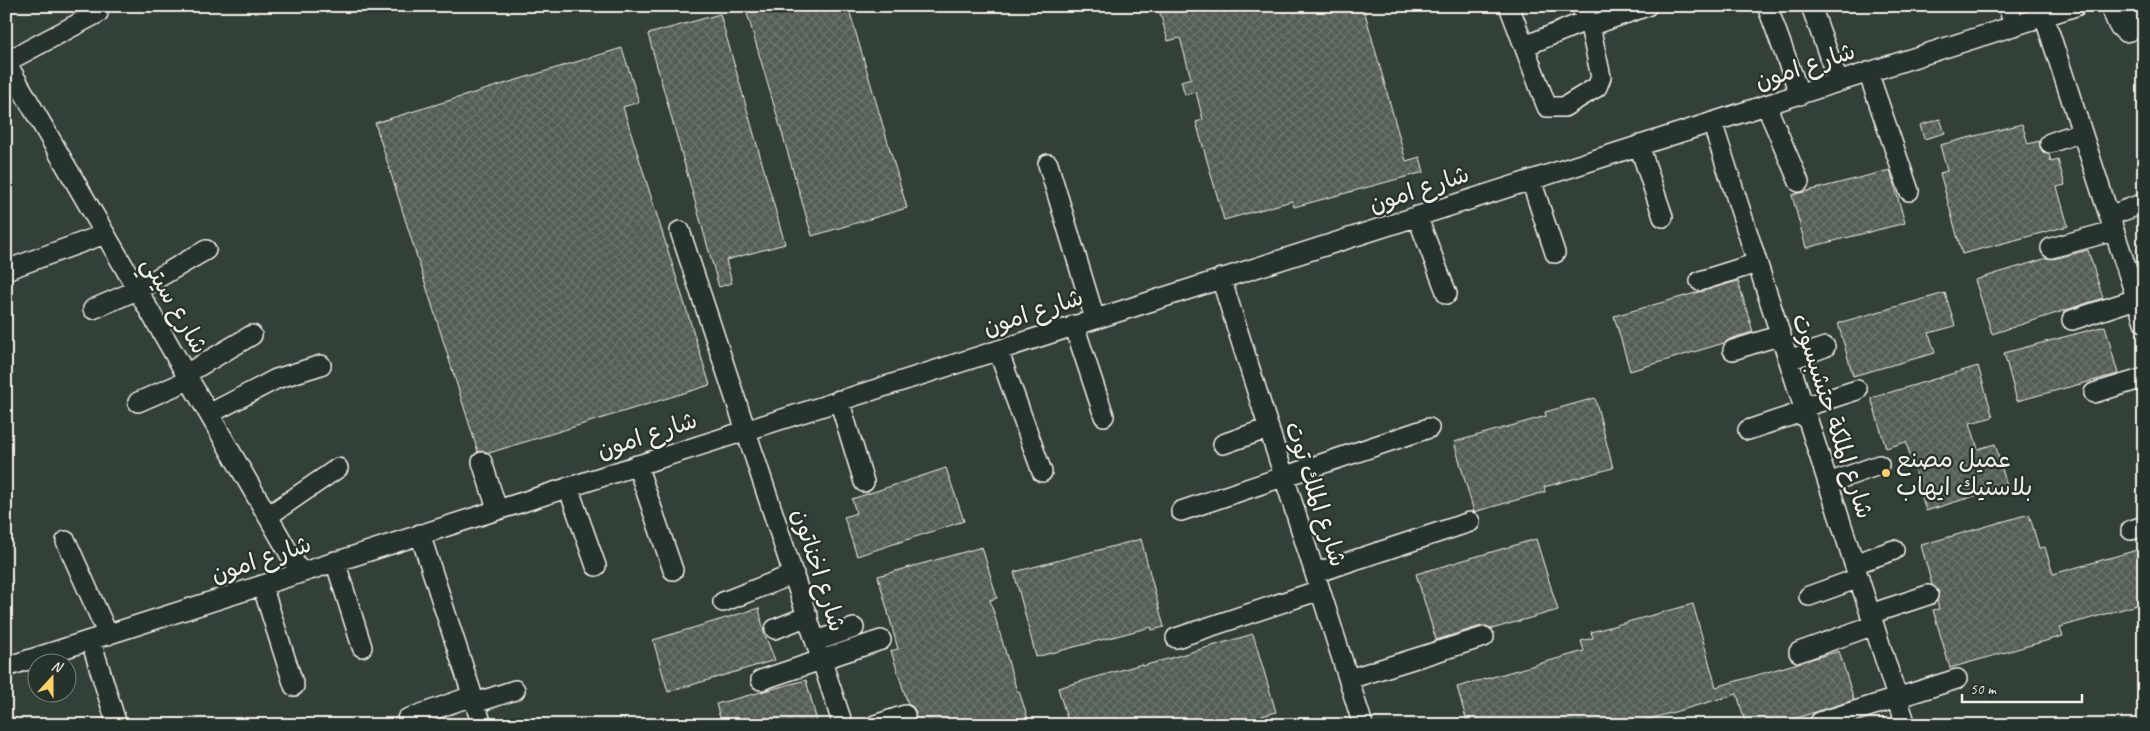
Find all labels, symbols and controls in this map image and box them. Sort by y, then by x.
street label: شارع امون [1751,36,1860,98]
street label: شارع امون [1365,159,1474,221]
street label: شارع سيتي [130,251,215,362]
street label: شارع امون [979,282,1088,344]
street label: شارع الملكة حتشبسوت [1784,310,1880,523]
street label: شارع امون [593,405,702,467]
street label: شارع الملك توت [1277,418,1354,571]
place label: عميل مصنع بلاستيك ايهاب [1896,444,2032,502]
marker: عميل مصنع بلاستيك ايهاب [1880,467,1892,479]
street label: شارع اخناتون [783,505,853,636]
street label: شارع امون [207,529,316,591]
north arrow [28,654,78,704]
text: N [49,657,66,677]
scale bar [1962,671,2082,703]
text: 50 m [1970,680,1997,699]

